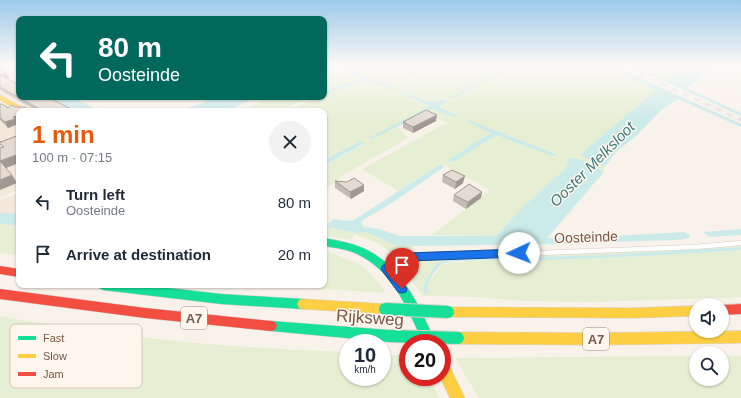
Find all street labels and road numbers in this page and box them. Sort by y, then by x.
street label: Oosteinde [554,228,618,246]
street label: Rijksweg [335,306,405,330]
road number: A7 [181,307,207,329]
road number: A7 [583,328,609,350]

